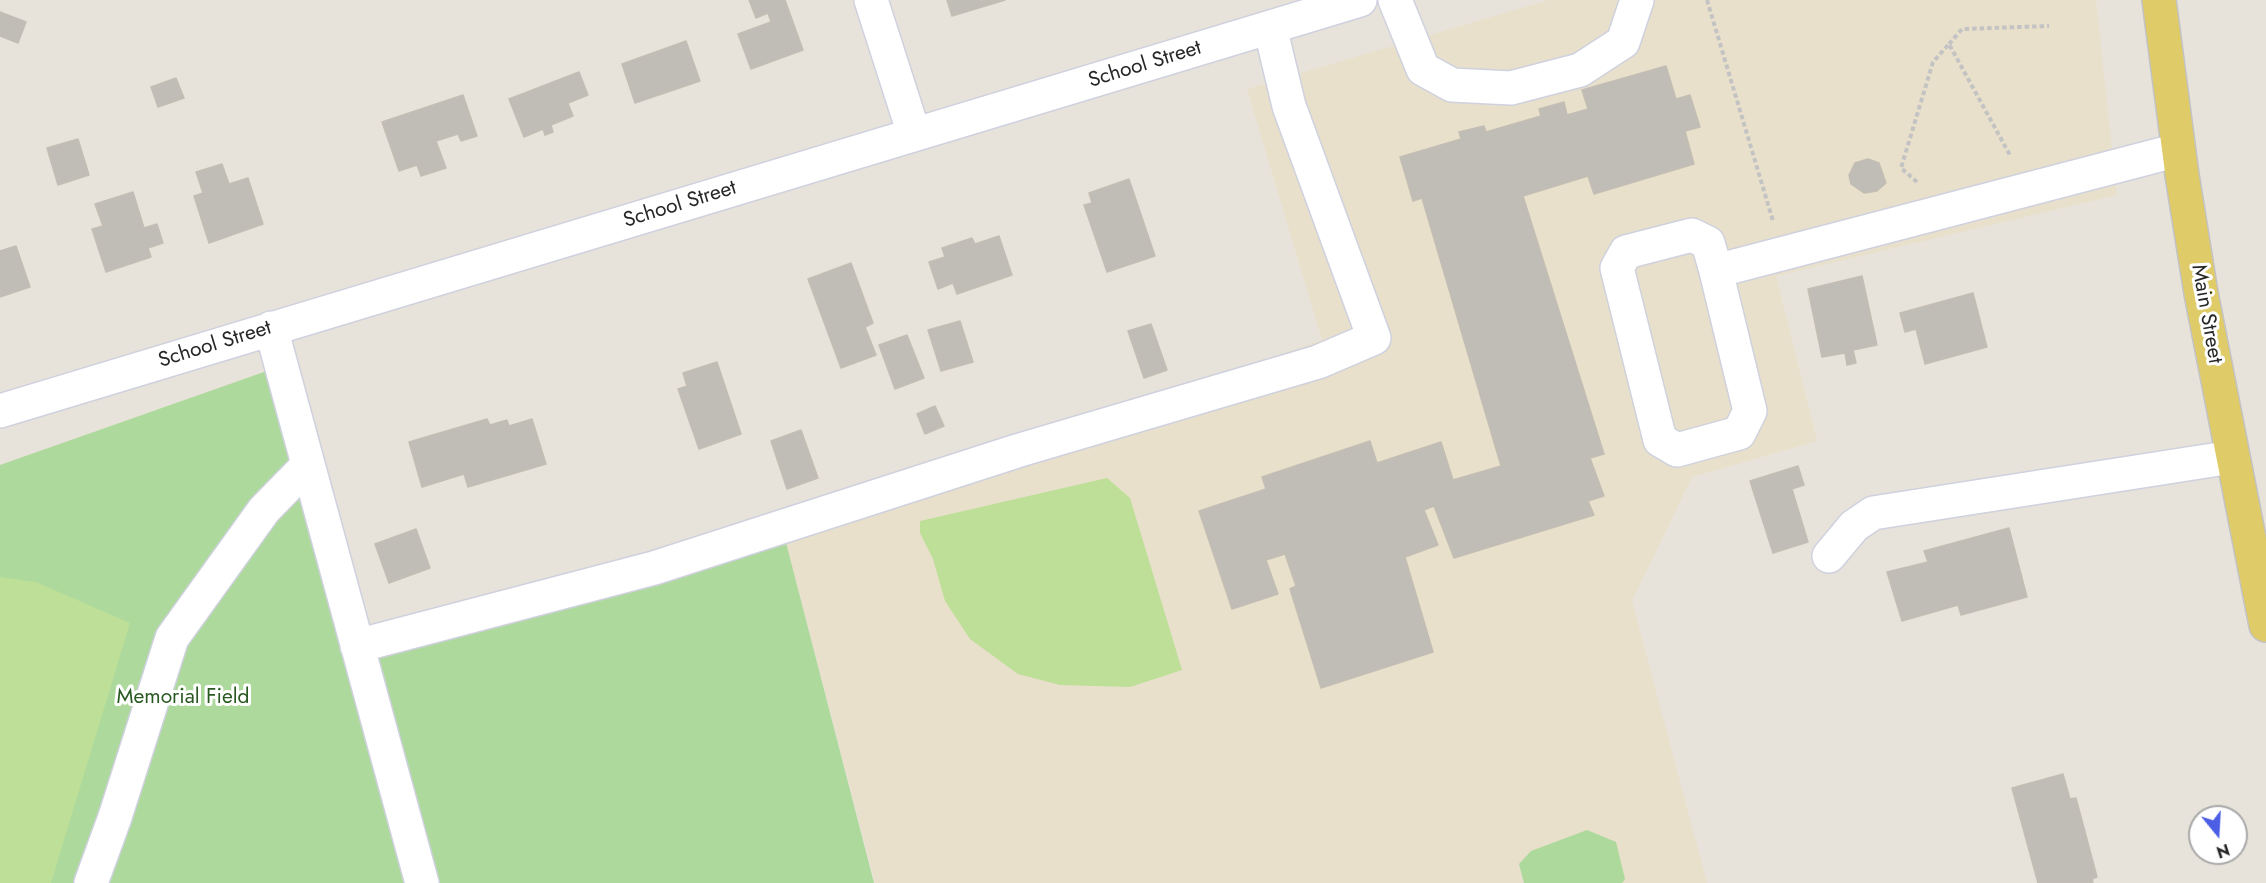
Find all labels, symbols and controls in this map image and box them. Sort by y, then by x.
street label: School Street [1085,36,1205,94]
street label: School Street [620,176,740,234]
street label: Main Street [2185,263,2227,365]
street label: School Street [155,316,275,374]
park label: Memorial Field [116,685,250,711]
north arrow [2188,805,2248,865]
text: N [2213,838,2233,864]

